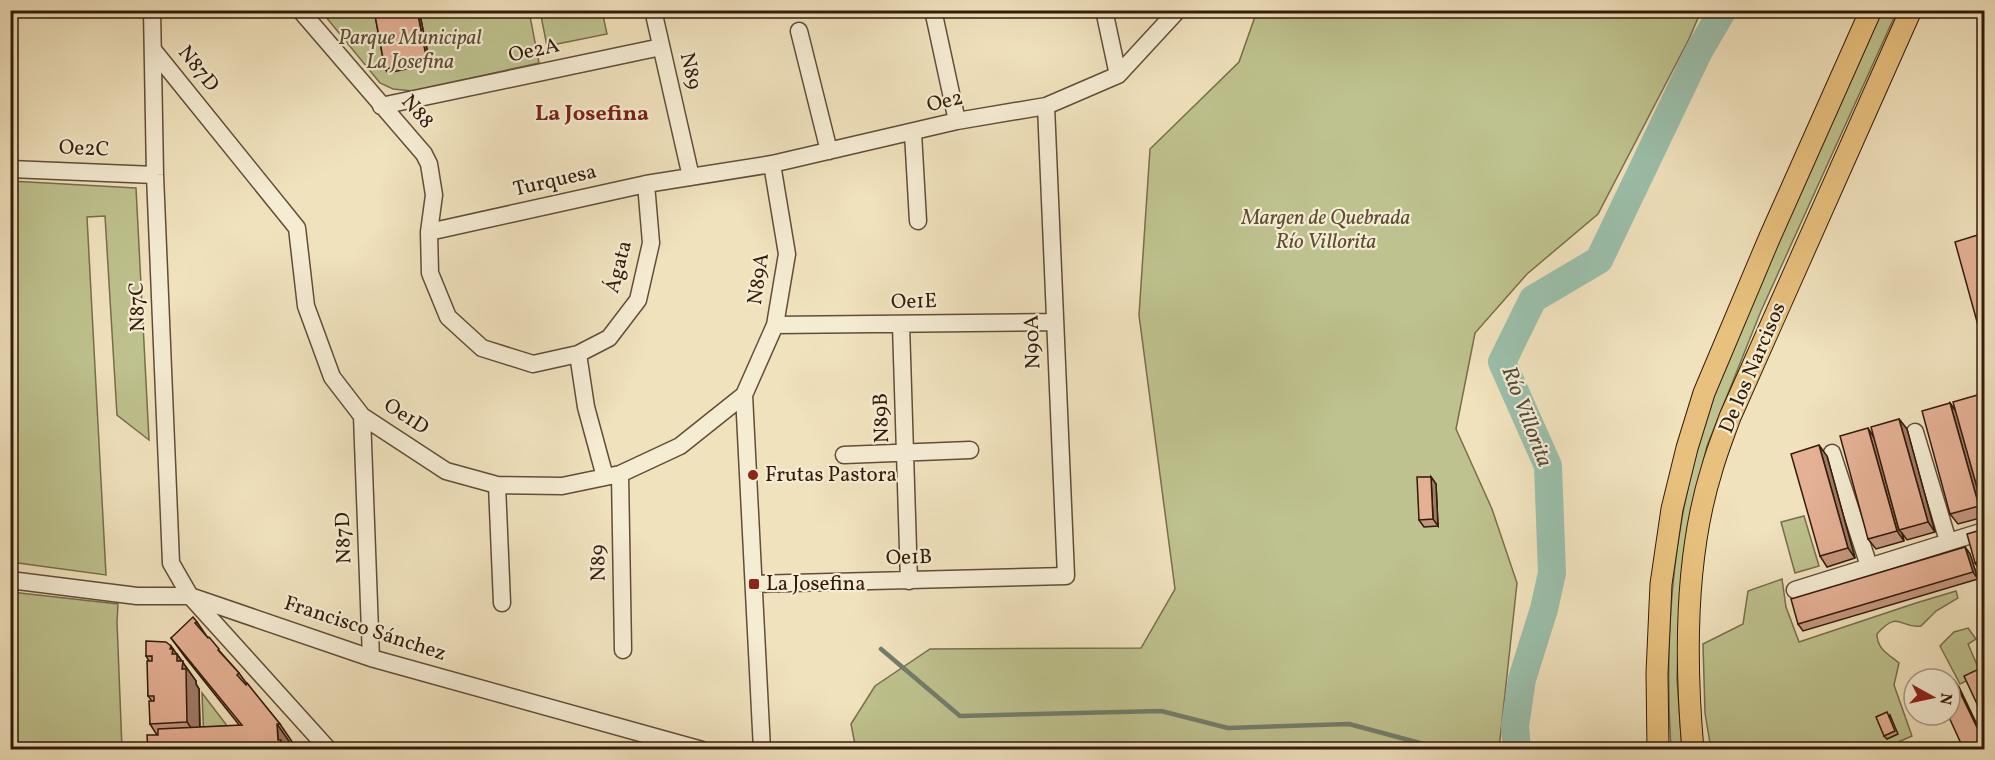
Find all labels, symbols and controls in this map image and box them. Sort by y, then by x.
park label: Parque Municipal La Josefina [338,24,482,77]
street label: Oe2A [506,31,562,71]
street label: N87D [170,40,226,98]
street label: N89 [672,50,708,92]
street label: Oe2 [924,84,966,120]
street label: N88 [394,89,440,135]
district label: La Josefina [535,99,649,130]
street label: Oe2C [58,133,110,165]
street label: Turquesa [511,157,599,205]
park label: Margen de Quebrada Río Villorita [1241,204,1411,257]
street label: Ágata [598,237,640,297]
street label: N89A [741,251,777,307]
street label: N87C [123,281,153,333]
street label: Oe1E [891,287,937,317]
street label: De los Narcisos [1712,298,1794,438]
street label: N90A [1018,314,1048,370]
water label: Río Villorita [1493,362,1559,472]
street label: Oe1D [378,392,434,442]
street label: N89B [867,392,897,444]
place label: Frutas Pastora [765,461,897,490]
marker: Frutas Pastora [746,468,760,482]
street label: N87D [329,512,359,564]
street label: Oe1B [885,543,933,573]
street label: N89 [584,544,614,582]
place label: La Josefina [766,570,866,599]
marker: La Josefina [747,577,761,591]
street label: Francisco Sánchez [280,589,450,669]
north arrow [1902,667,1962,727]
text: N [1933,692,1957,706]

